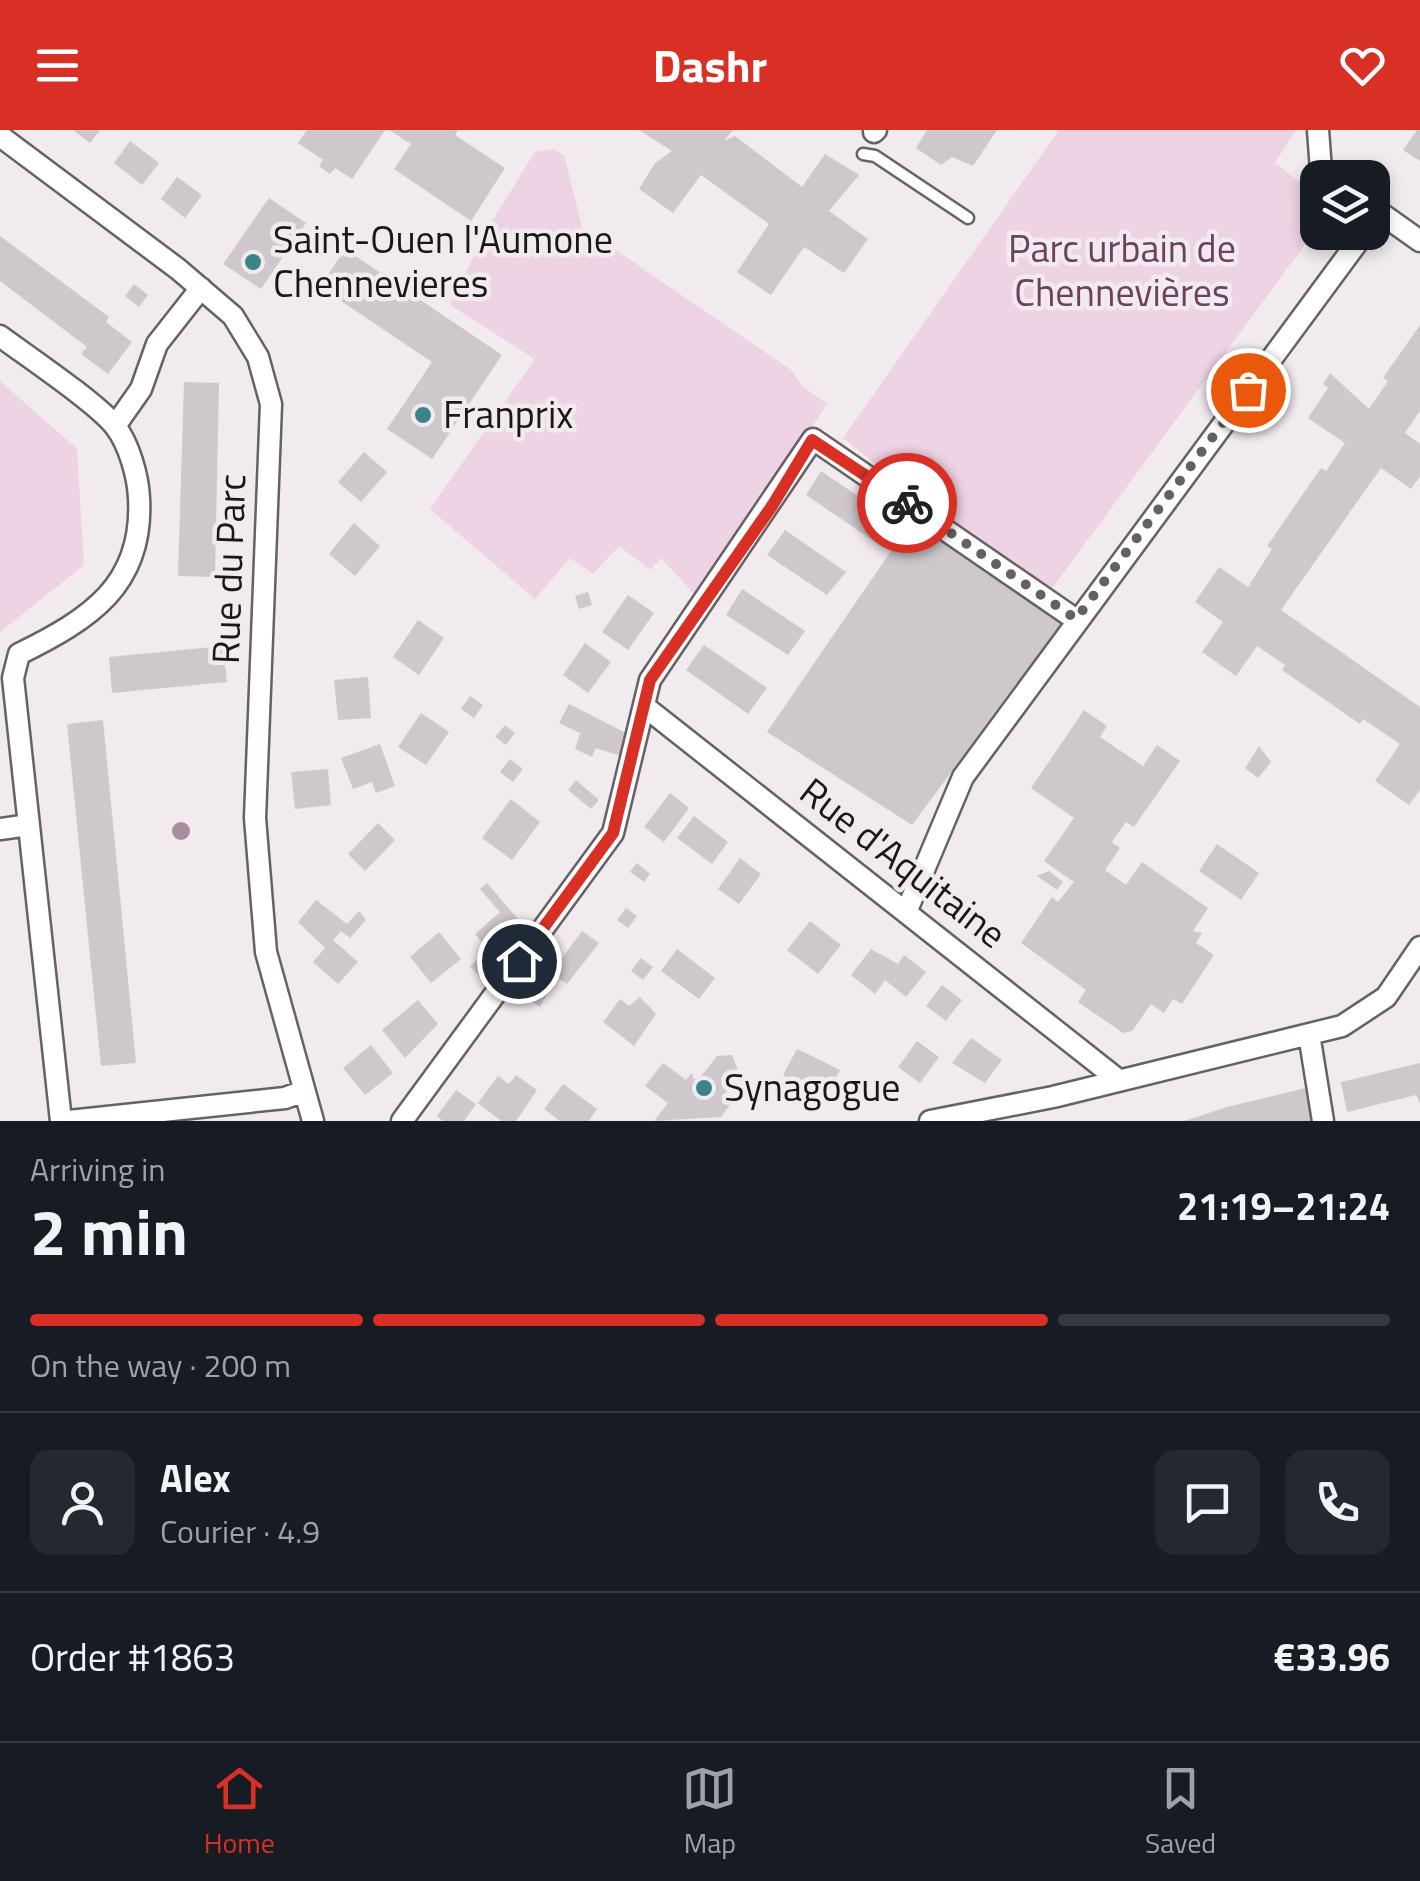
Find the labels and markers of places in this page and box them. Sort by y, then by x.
place label: Saint-Ouen l'Aumone Chennevieres [273,210,613,312]
marker: Saint-Ouen l'Aumone Chennevieres [242,251,264,273]
pin [1206,348,1291,433]
place label: Franprix [443,385,573,443]
marker: Franprix [412,404,434,426]
pin [477,919,562,1004]
place label: Synagogue [724,1058,901,1116]
marker: Synagogue [693,1077,715,1099]

